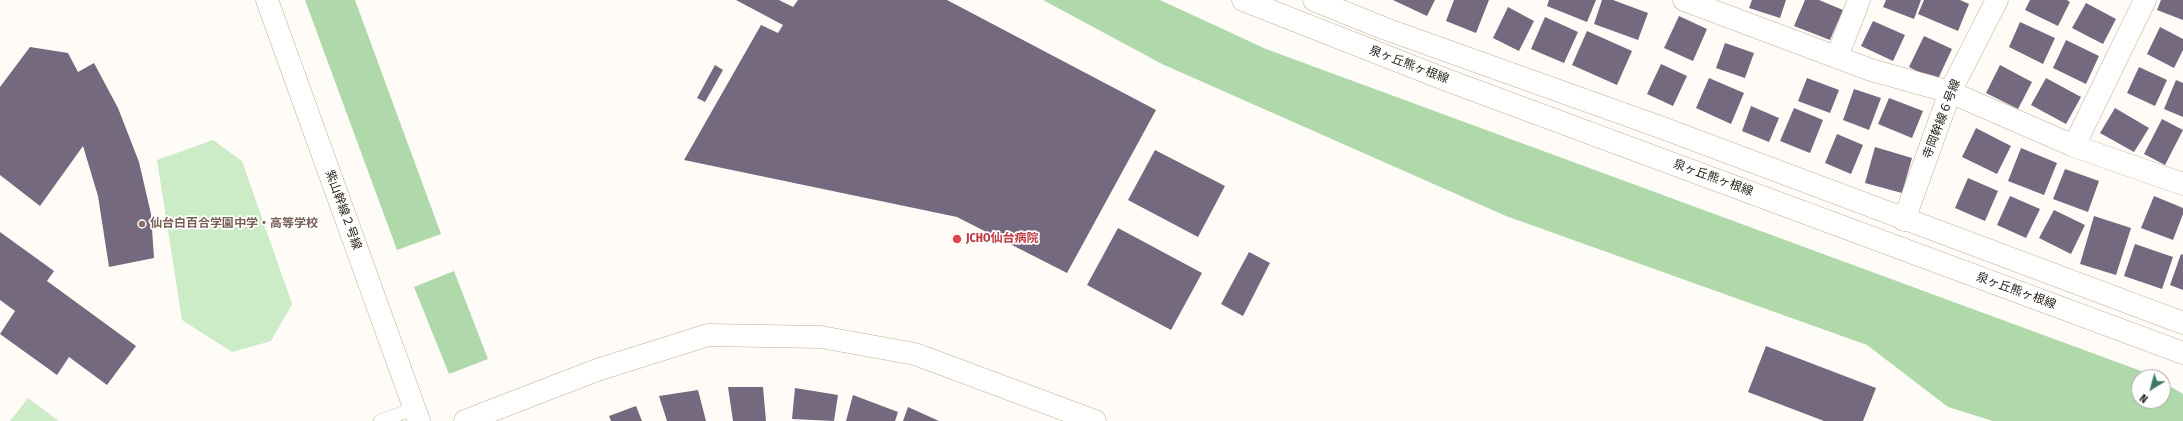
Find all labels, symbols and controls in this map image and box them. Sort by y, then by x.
street label: 泉ヶ丘熊ヶ根線 [1367,43,1451,87]
street label: 寺岡幹線６号線 [1920,77,1964,161]
street label: 泉ヶ丘熊ヶ根線 [1671,157,1755,199]
street label: 紫山幹線２号線 [322,168,364,252]
place label: 仙台白百合学園中学・高等学校 [150,217,318,231]
marker: 仙台白百合学園中学・高等学校 [137,219,147,229]
place label: JCHO仙台病院 [966,232,1039,246]
marker: JCHO仙台病院 [951,233,963,245]
street label: 泉ヶ丘熊ヶ根線 [1974,270,2058,312]
north arrow [2131,369,2171,409]
text: N [2138,391,2151,405]

